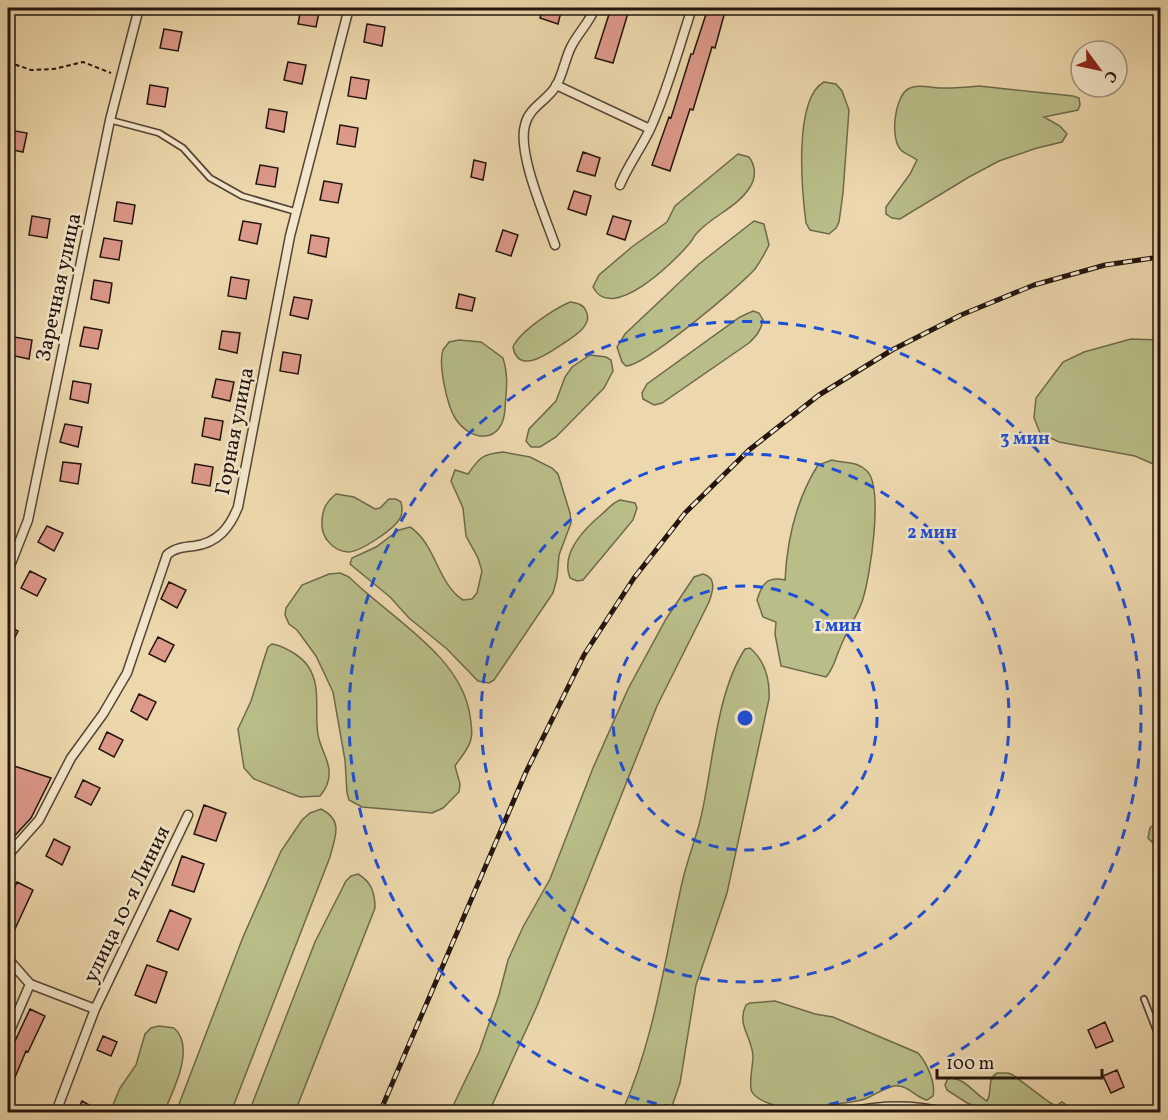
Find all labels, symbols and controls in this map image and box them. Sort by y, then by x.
north arrow [1069,39,1129,99]
text: С [1098,66,1122,86]
street label: Заречная улица [30,210,89,364]
street label: Горная улица [209,365,262,498]
text: 3 мин [1000,427,1050,452]
text: 2 мин [907,521,957,546]
text: 1 мин [814,614,862,639]
centre of rings [735,708,755,728]
street label: улица 10-я Линия [77,821,178,988]
scale bar [937,1042,1102,1080]
text: 100 m [946,1052,995,1077]

